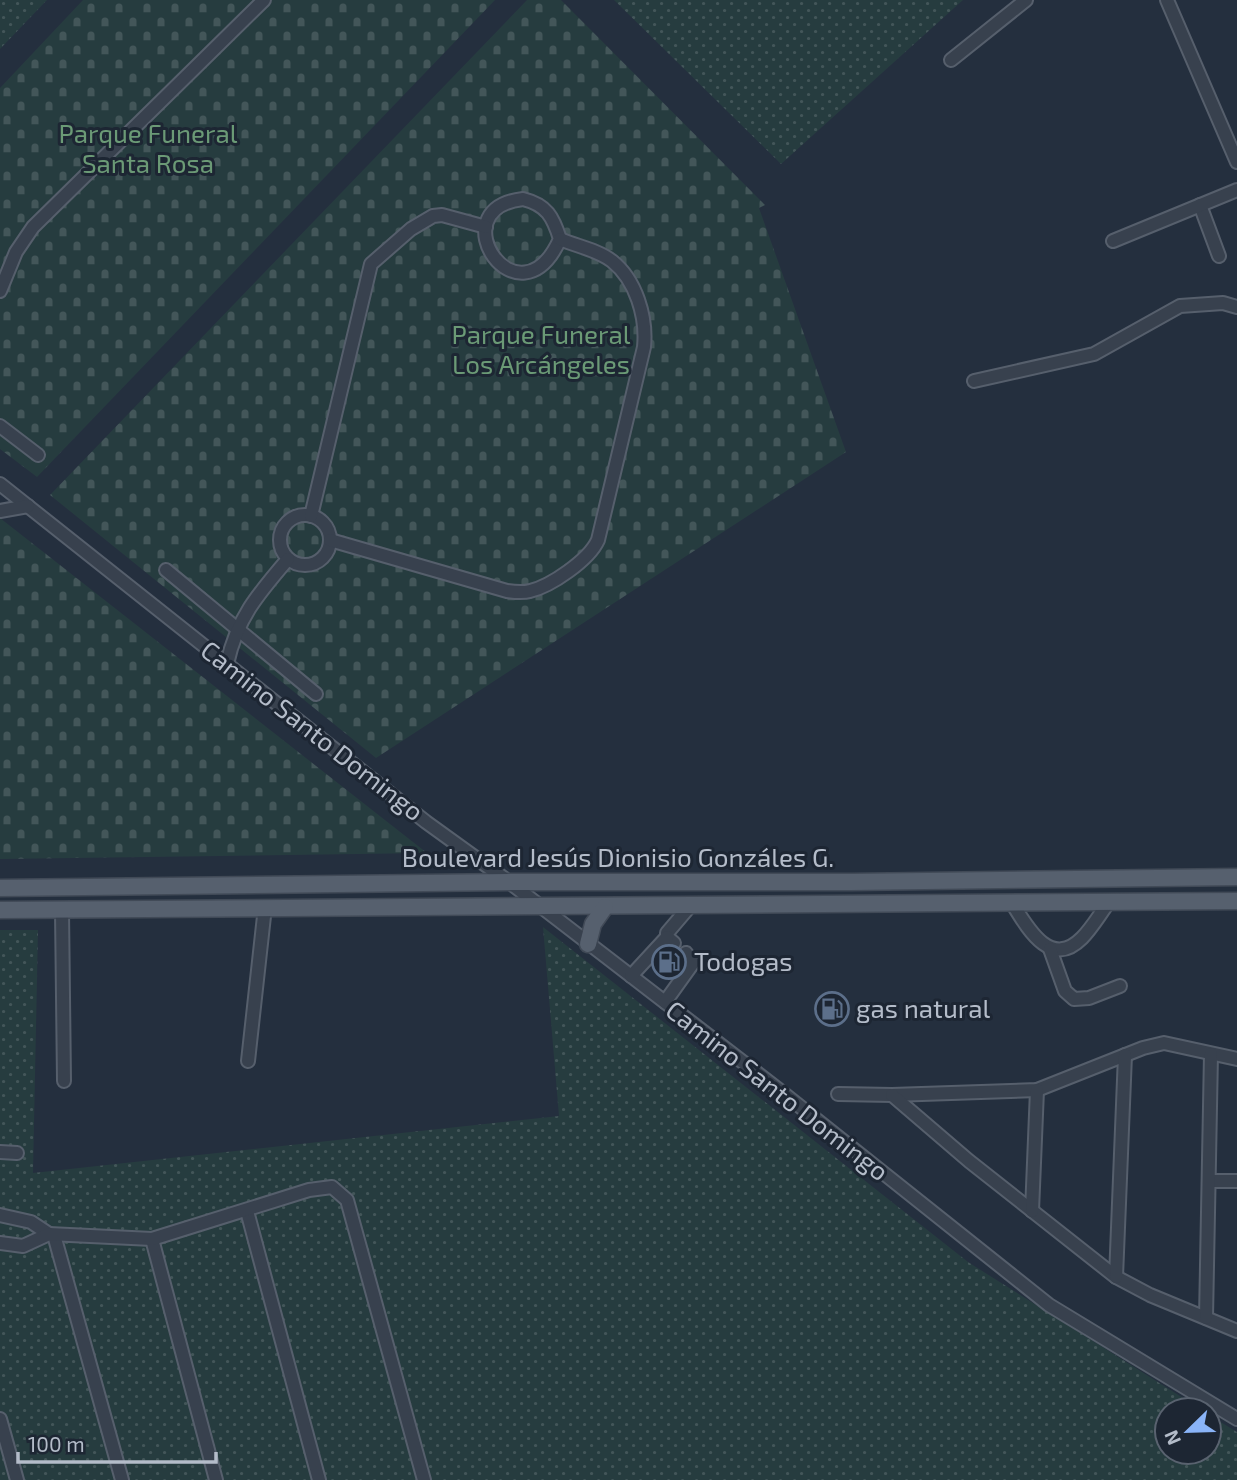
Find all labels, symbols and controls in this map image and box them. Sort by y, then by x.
park label: Parque Funeral Santa Rosa [59,117,238,178]
park label: Parque Funeral Los Arcángeles [452,318,631,379]
street label: Camino Santo Domingo [195,633,430,826]
street label: Boulevard Jesús Dionisio Gonzáles G. [402,841,834,872]
fuel station icon: Todogas [650,943,688,981]
place label: Todogas [694,945,793,976]
fuel station icon: gas natural [813,990,851,1028]
place label: gas natural [856,992,990,1023]
street label: Camino Santo Domingo [660,993,895,1186]
north arrow [1153,1396,1223,1466]
scale bar [18,1420,215,1464]
text: N [1159,1427,1185,1449]
text: 100 m [28,1431,85,1456]

